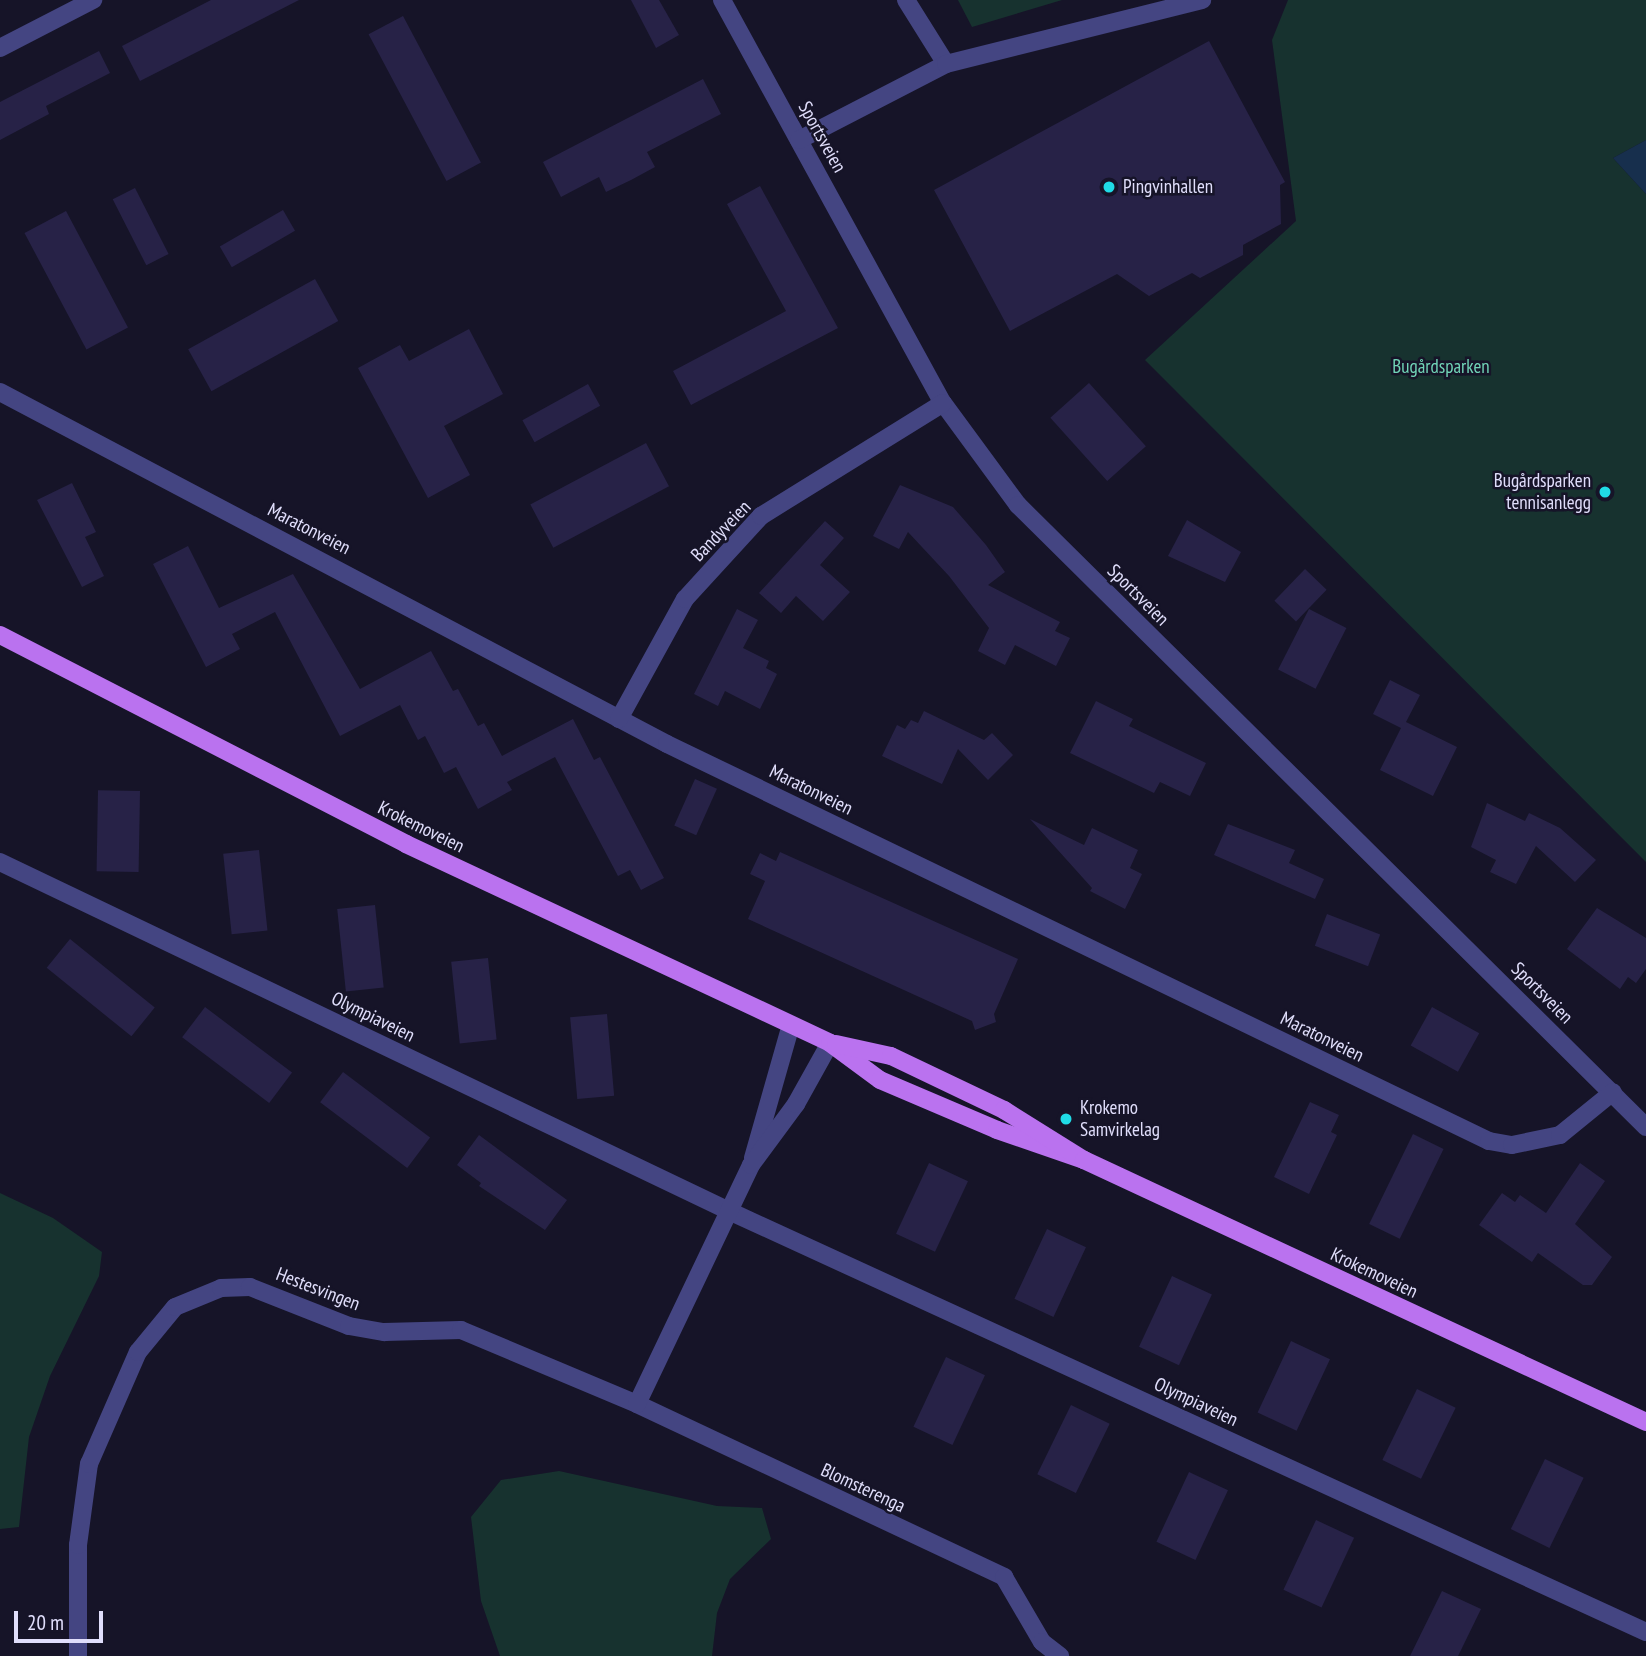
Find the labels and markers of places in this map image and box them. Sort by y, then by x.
place label: Pingvinhallen [1123,176,1213,198]
marker: Pingvinhallen [1101,179,1117,195]
place label: Bugårdsparken tennisanlegg [1494,470,1591,514]
marker: Bugårdsparken tennisanlegg [1597,484,1613,500]
place label: Krokemo Samvirkelag [1080,1097,1160,1141]
marker: Krokemo Samvirkelag [1058,1111,1074,1127]

